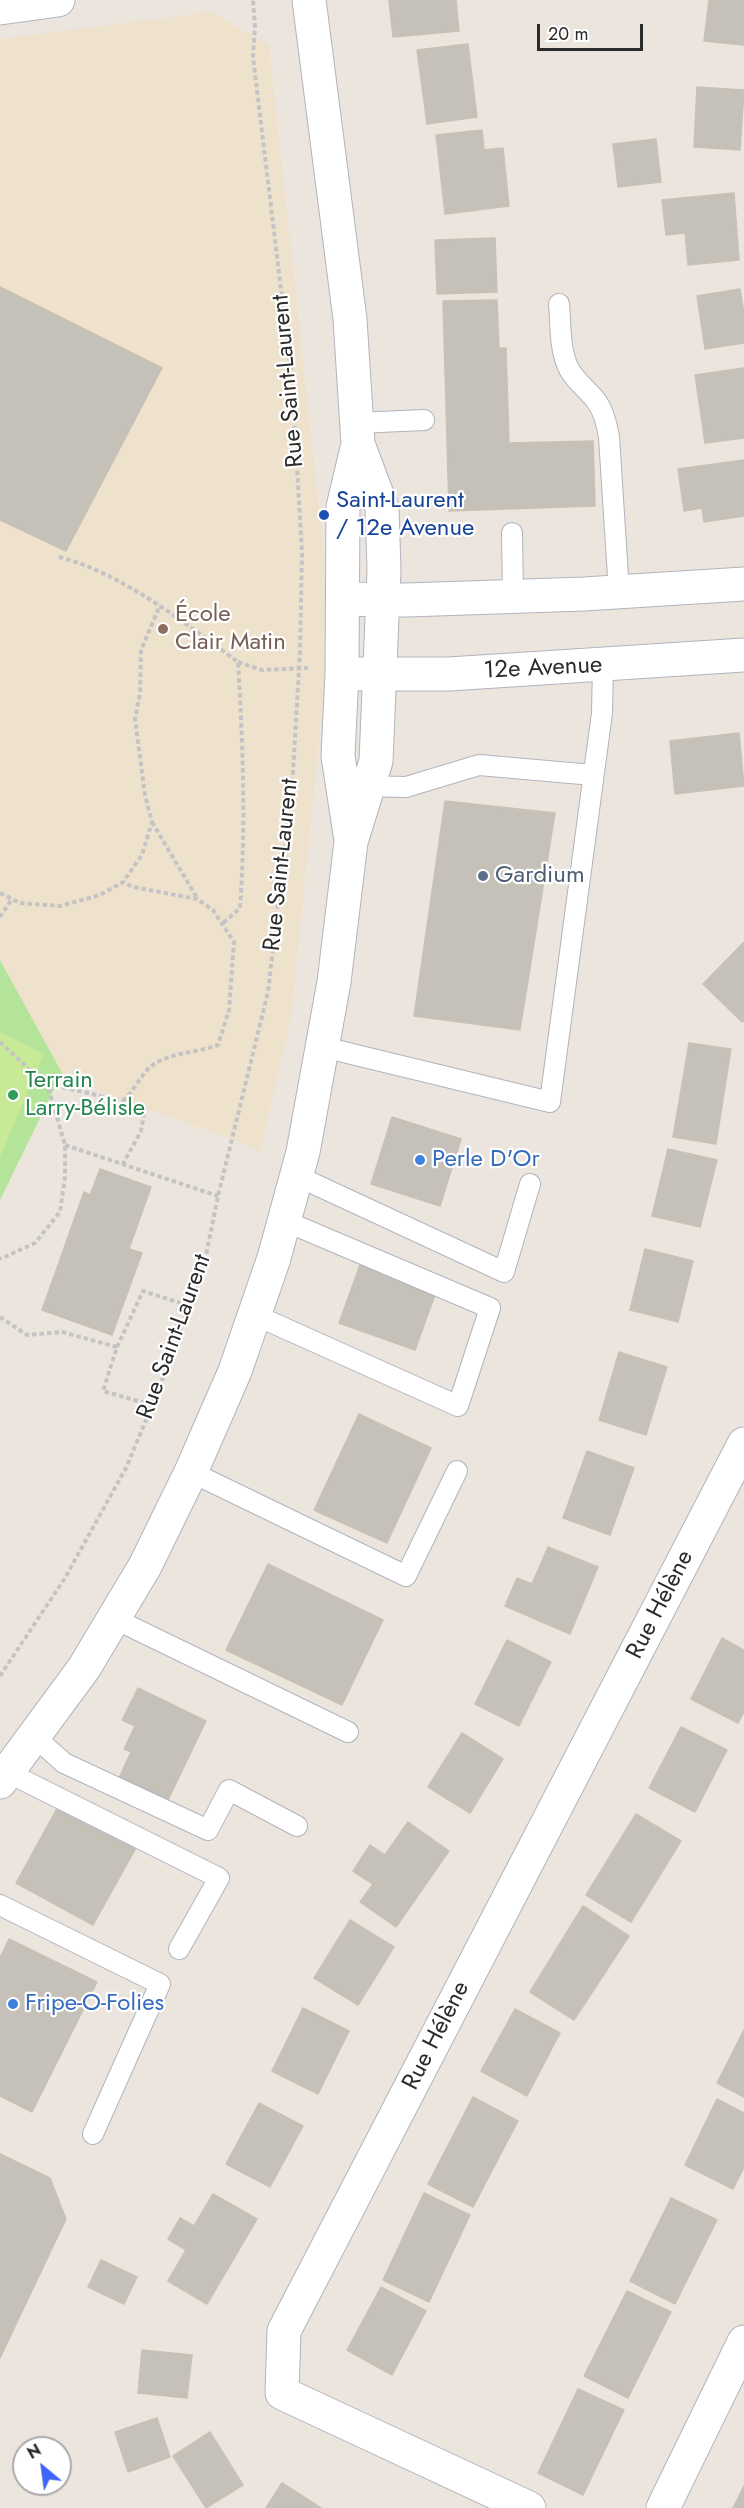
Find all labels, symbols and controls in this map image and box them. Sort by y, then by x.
scale bar [540,12,646,50]
text: 20 m [548,21,588,47]
street label: Rue Saint-Laurent [267,293,311,469]
place label: Saint-Laurent / 12e Avenue [336,487,474,543]
marker: Saint-Laurent / 12e Avenue [317,508,331,522]
place label: École Clair Matin [175,601,286,657]
marker: École Clair Matin [156,622,170,636]
street label: 12e Avenue [483,652,603,686]
street label: Rue Saint-Laurent [259,777,305,953]
place label: Gardium [495,862,585,890]
marker: Gardium [476,869,490,883]
place label: Terrain Larry-Bélisle [25,1067,145,1123]
marker: Terrain Larry-Bélisle [6,1088,20,1102]
place label: Perle D'Or [432,1146,540,1174]
marker: Perle D'Or [413,1153,427,1167]
street label: Rue Saint-Laurent [132,1251,218,1423]
street label: Rue Hélène [621,1546,701,1664]
street label: Rue Hélène [397,1977,477,2095]
place label: Fripe-O-Folies [25,1990,164,2018]
marker: Fripe-O-Folies [6,1997,20,2011]
north arrow [12,2436,72,2496]
text: N [23,2438,45,2465]

